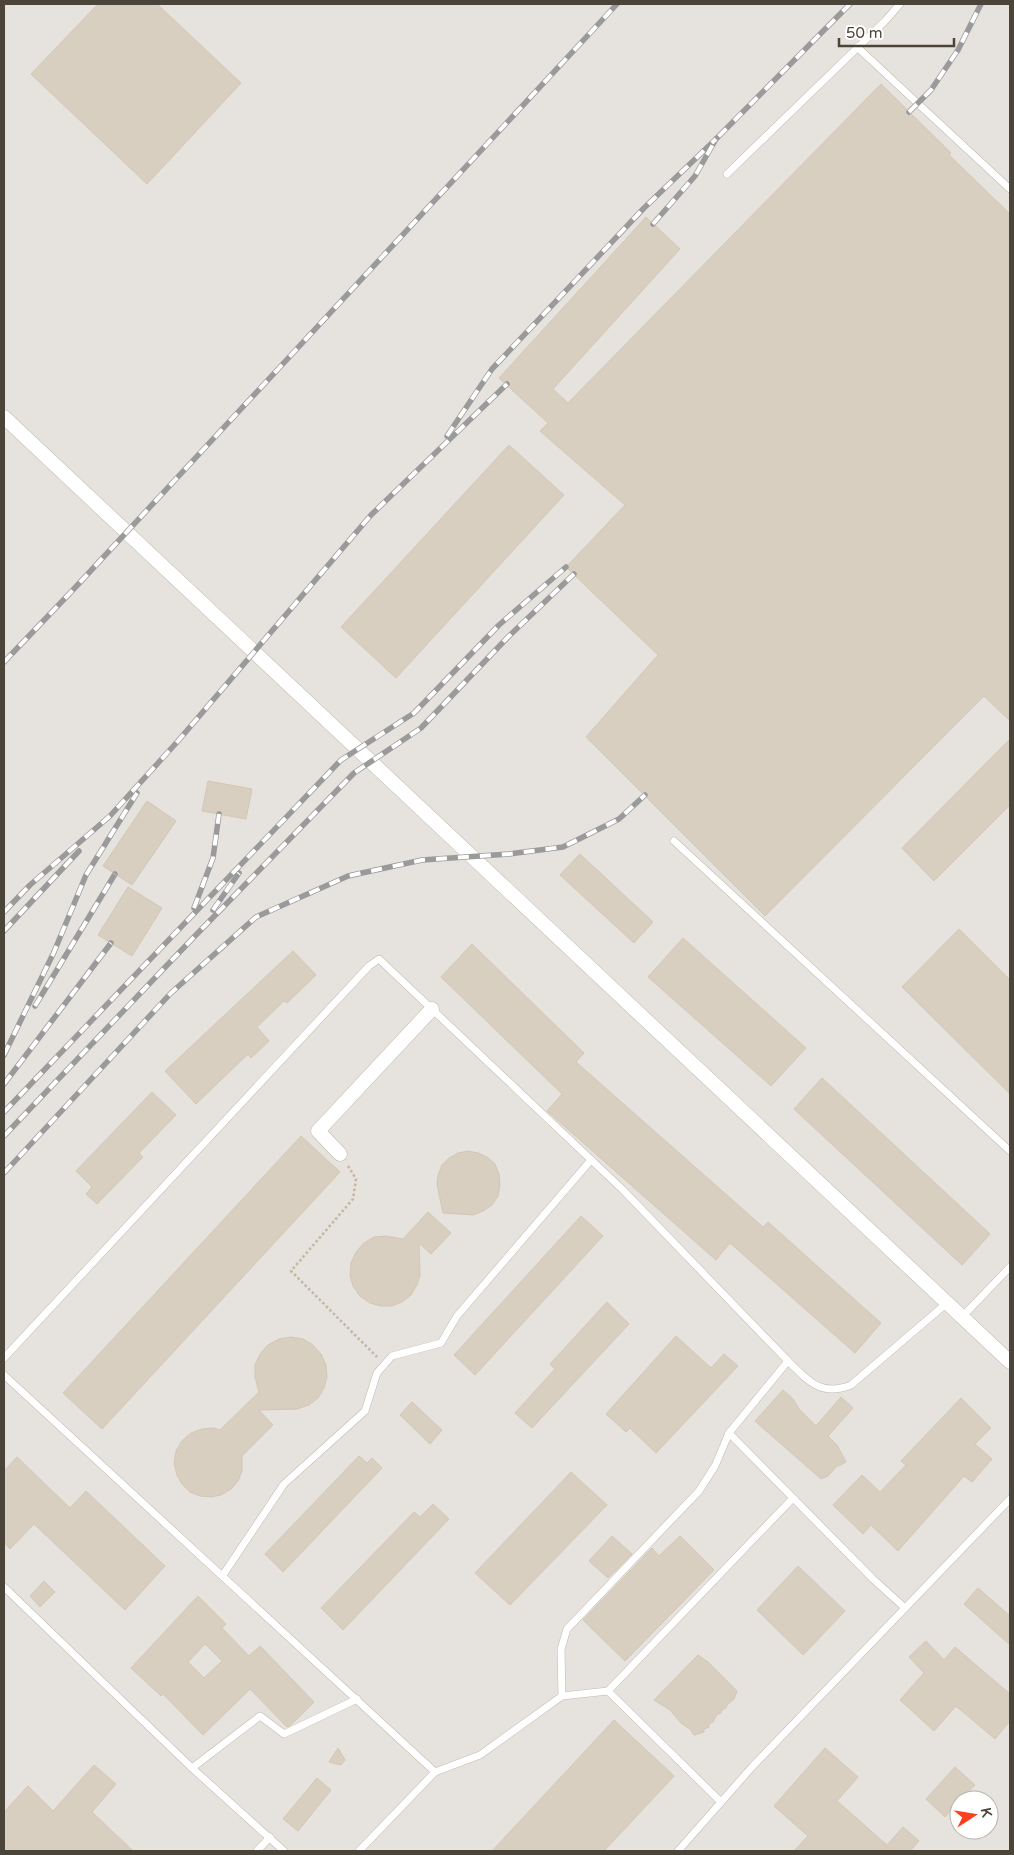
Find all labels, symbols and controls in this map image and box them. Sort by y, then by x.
scale bar [839,15,954,47]
text: 50 m [846,24,883,42]
north arrow [949,1790,999,1840]
text: K [977,1806,996,1819]

